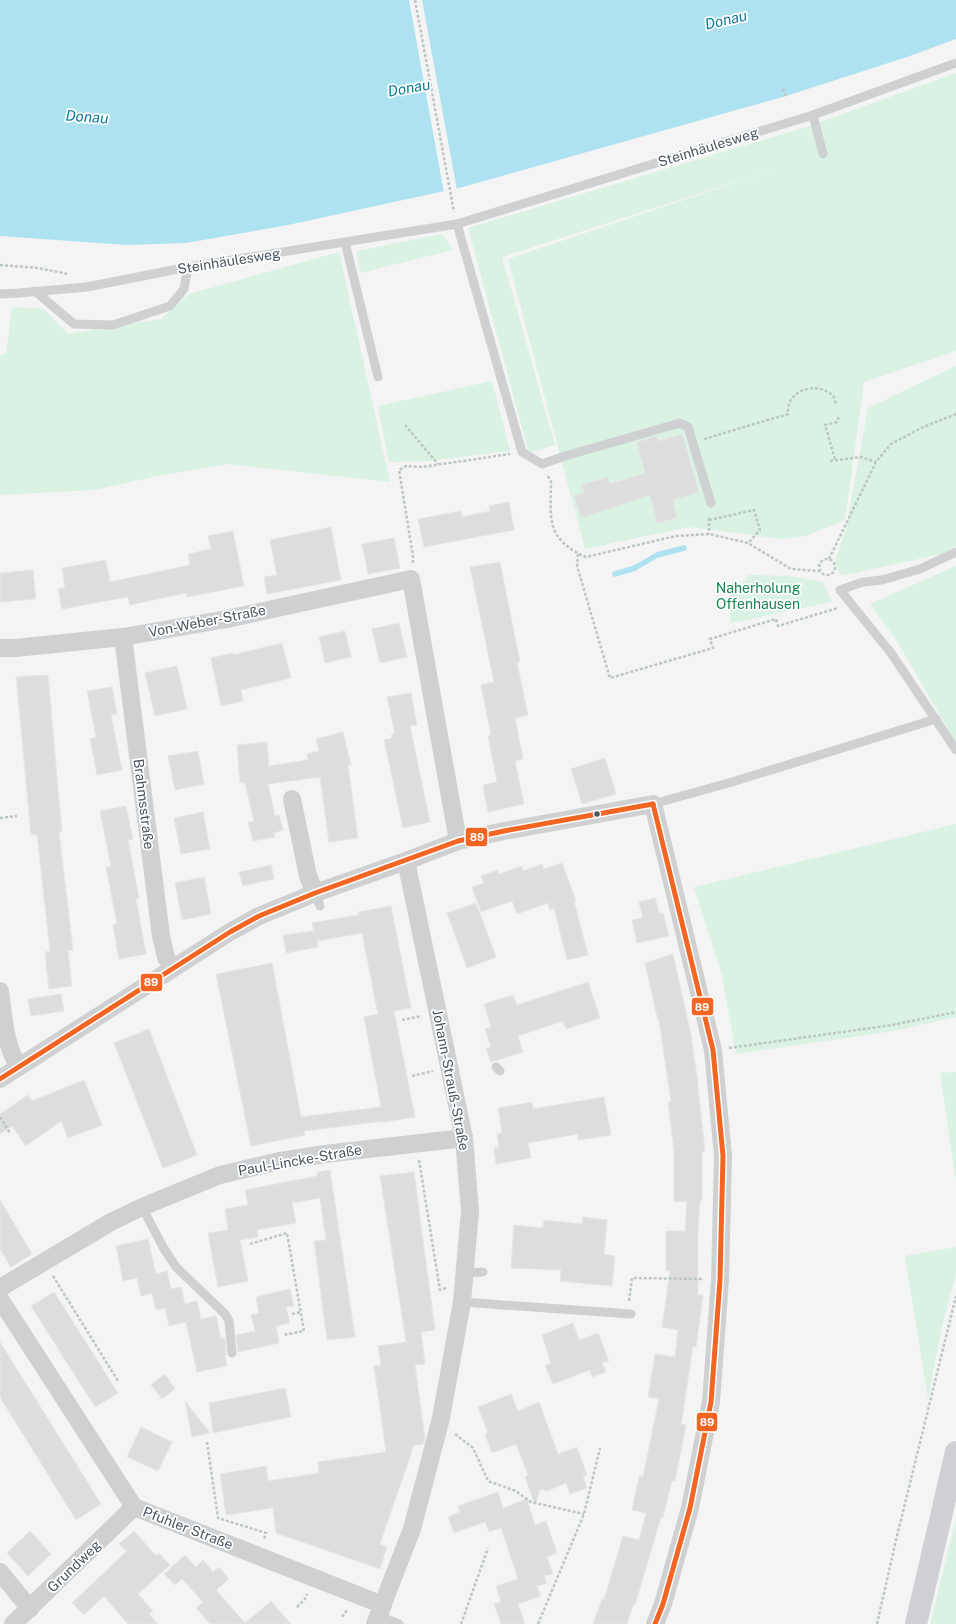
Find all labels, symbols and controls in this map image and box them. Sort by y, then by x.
water label: Donau [703,6,749,33]
water label: Donau [386,75,432,100]
water label: Donau [65,107,109,126]
street label: Steinhäulesweg [656,124,760,170]
street label: Steinhäulesweg [176,245,282,277]
park label: Naherholung Offenhausen [716,580,801,612]
street label: Von-Weber-Straße [147,602,267,640]
street label: Brahmsstraße [131,758,157,850]
unlabelled marker [592,809,602,819]
line badge: 89 [465,827,488,847]
text: 89 [470,831,484,843]
line badge: 89 [140,973,163,992]
text: 89 [144,976,158,988]
line badge: 89 [691,997,714,1016]
text: 89 [695,1001,709,1013]
street label: Johann-Strauß-Straße [429,1008,473,1152]
street label: Paul-Lincke-Straße [237,1141,363,1179]
line badge: 89 [696,1412,718,1432]
text: 89 [700,1416,714,1428]
street label: Pfuhler Straße [141,1503,235,1553]
street label: Grundweg [44,1537,104,1595]

